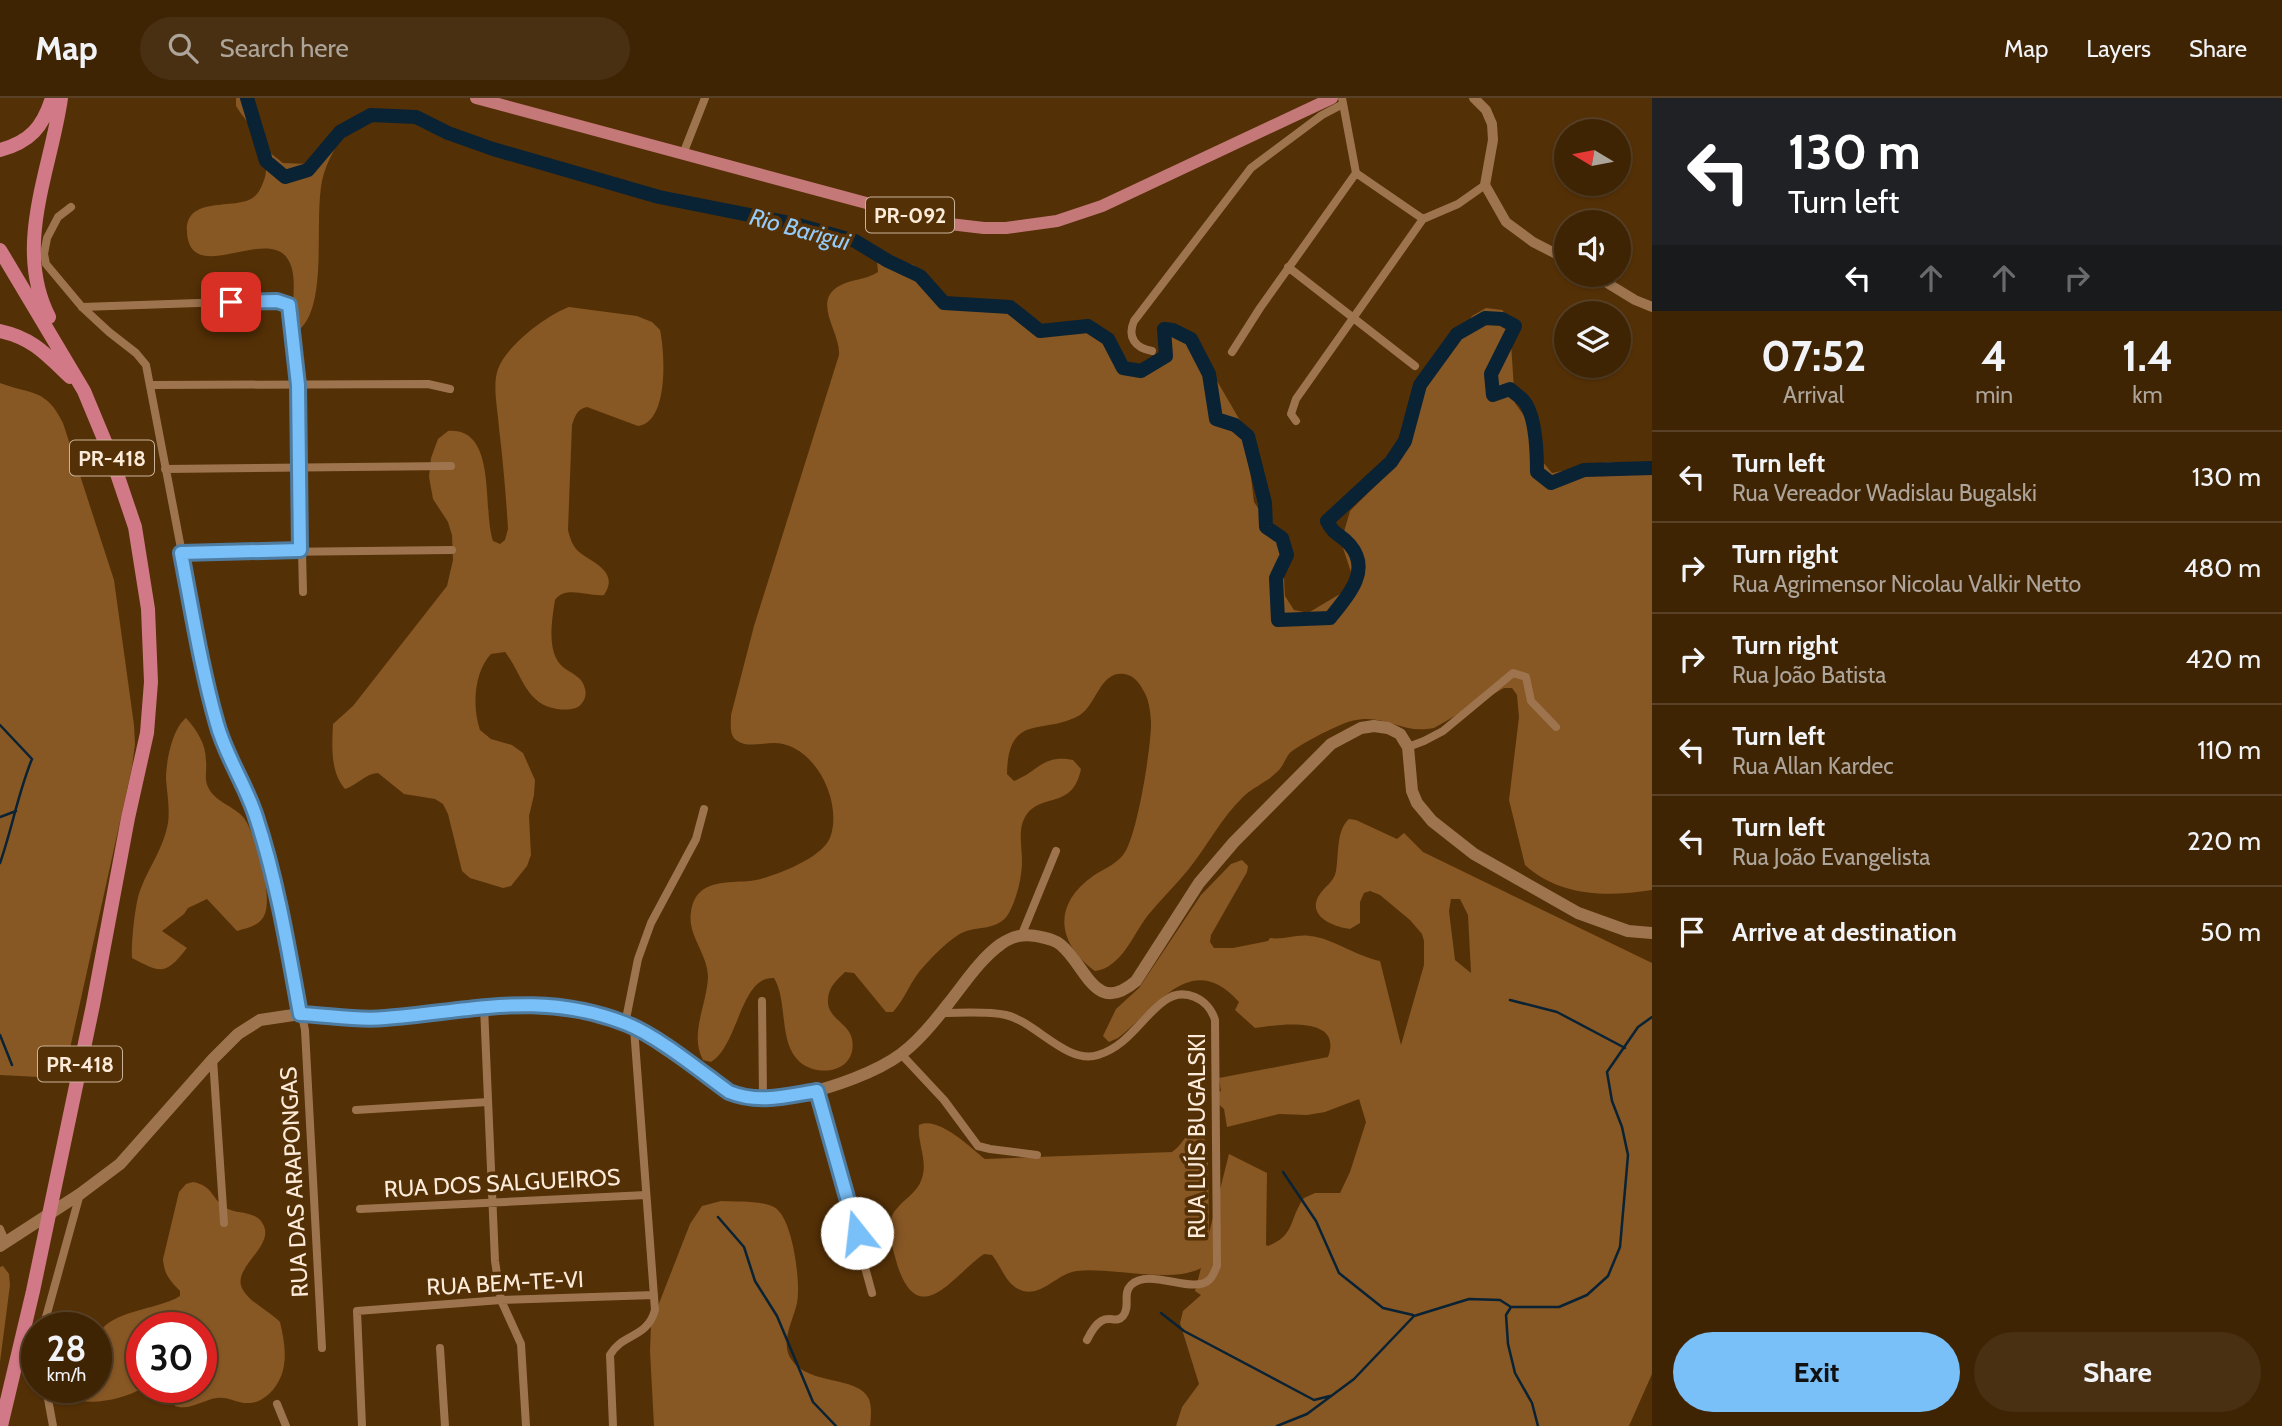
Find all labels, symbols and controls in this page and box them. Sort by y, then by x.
search box [140,17,630,80]
text: Map [35,28,98,68]
icon: search [164,29,202,67]
text: Search here [220,32,349,64]
text: Map [2004,34,2048,63]
text: Layers [2086,34,2151,63]
text: Share [2189,34,2247,63]
north arrow [1554,119,1631,196]
map controls [1554,119,1631,378]
text: 130 m [1788,122,1921,181]
icon: left [1673,126,1764,217]
text: Turn left [1788,182,1899,221]
road number: PR-092 [866,198,954,232]
water label: Rio Barigui [747,202,854,257]
button: sound [1554,210,1631,287]
icon: left [1839,259,1877,297]
icon: ahead [1912,259,1950,297]
icon: ahead [1985,259,2023,297]
icon: right [2058,259,2096,297]
pin [201,272,261,332]
icon: arrive [212,283,250,321]
button: layers [1554,301,1631,378]
text: 07:52 [1761,330,1866,382]
text: 4 [1981,330,2007,382]
text: 1.4 [2122,330,2173,382]
text: Arrival [1783,381,1844,409]
text: min [1975,381,2013,409]
text: km [2132,381,2163,409]
road number: PR-418 [70,440,154,476]
text: Turn left [1732,447,1825,479]
icon: left [1673,458,1711,496]
text: 130 m [2192,461,2261,493]
text: Rua Vereador Wadislau Bugalski [1732,479,2037,507]
text: Turn right [1732,538,1838,570]
icon: right [1673,549,1711,587]
text: 480 m [2183,552,2261,584]
text: Rua Agrimensor Nicolau Valkir Netto [1732,570,2081,598]
text: Turn right [1732,629,1838,661]
icon: right [1673,640,1711,678]
text: 420 m [2186,643,2261,675]
text: Rua João Batista [1732,661,1886,689]
text: Turn left [1732,720,1825,752]
icon: left [1673,731,1711,769]
text: 110 m [2197,734,2261,766]
text: Rua Allan Kardec [1732,752,1894,780]
text: Turn left [1732,811,1825,843]
icon: left [1673,822,1711,860]
text: 220 m [2187,825,2261,857]
text: Rua João Evangelista [1732,843,1930,871]
icon: arrive [1673,913,1711,951]
text: Arrive at destination [1732,916,1957,948]
text: 50 m [2200,916,2261,948]
street label: RUA LUÍS BUGALSKI [1182,1033,1211,1239]
road number: PR-418 [38,1046,122,1082]
street label: RUA DAS ARAPONGAS [274,1066,314,1298]
street label: RUA DOS SALGUEIROS [383,1163,621,1203]
position arrow [820,1196,894,1270]
street label: RUA BEM-TE-VI [426,1265,584,1301]
speed limit sign: 30 [126,1312,217,1403]
text: 28 [47,1327,86,1370]
button: Exit [1673,1332,1960,1412]
button: Share [1974,1332,2261,1412]
text: km/h [47,1364,86,1386]

